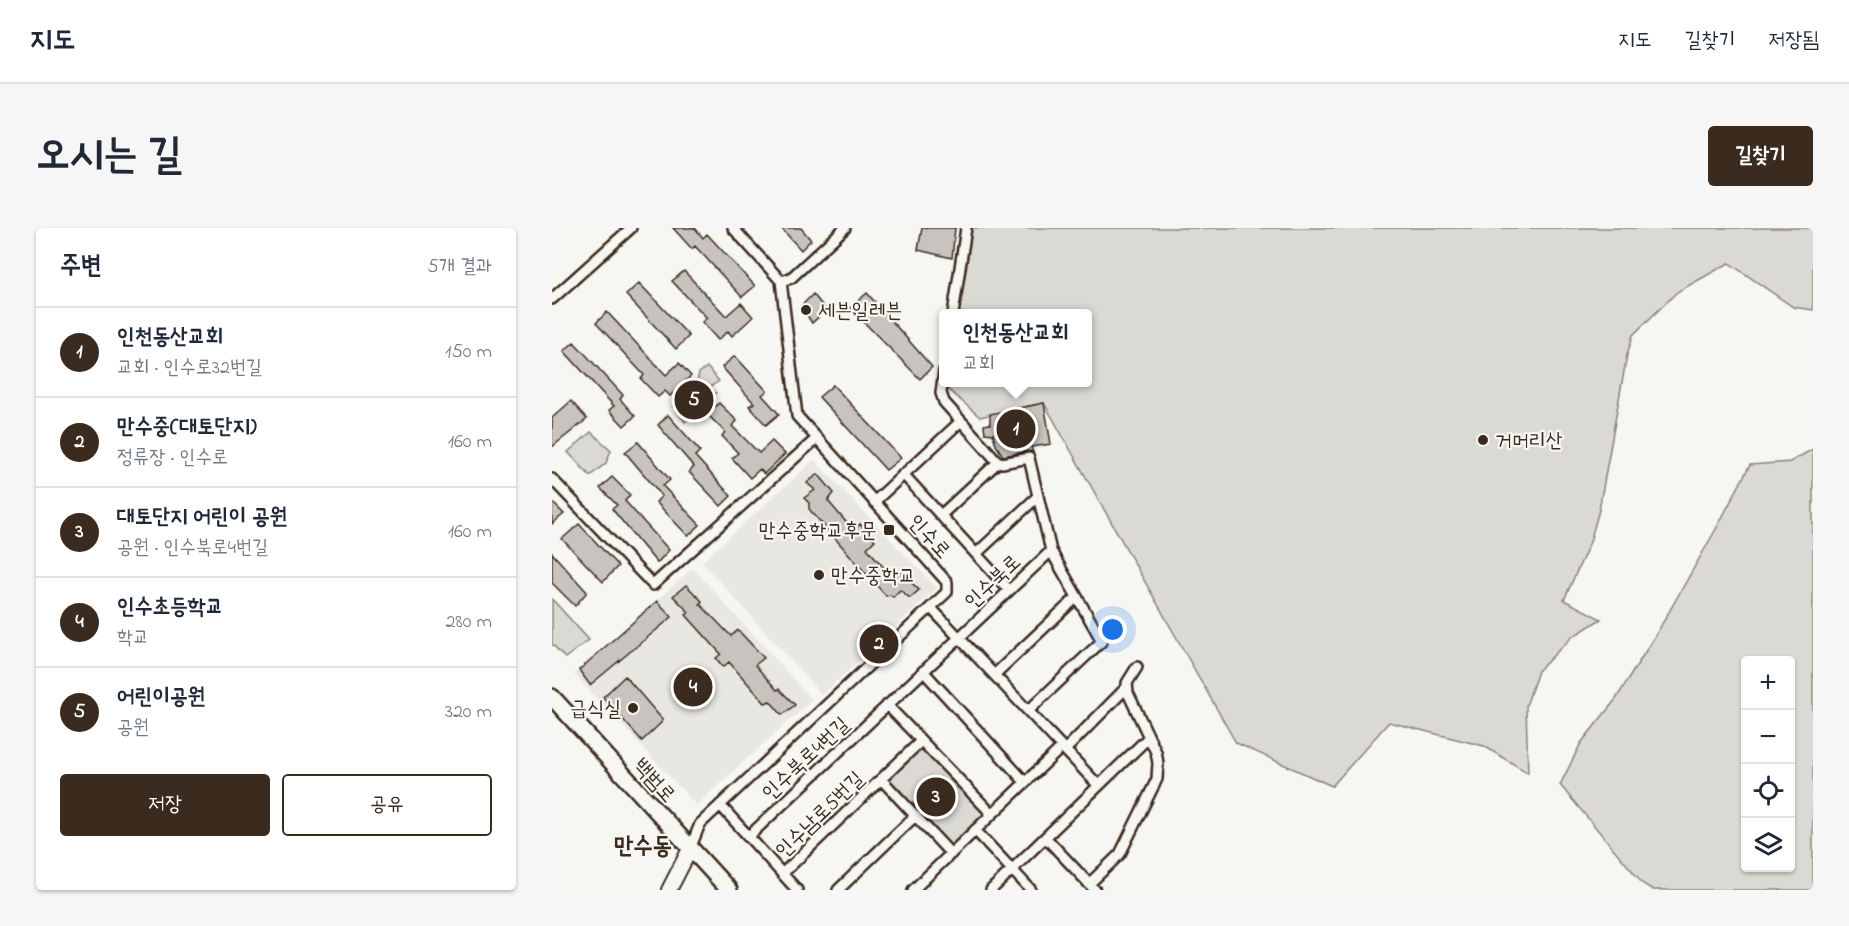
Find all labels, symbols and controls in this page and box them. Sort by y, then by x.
text: 지도 [30,21,75,62]
text: 지도 [1618,26,1652,56]
text: 길찾기 [1685,26,1735,56]
text: 저장됨 [1768,26,1819,56]
text: 오시는 길 [36,126,182,187]
button: 길찾기 [1708,126,1813,186]
text: 주변 [60,248,102,286]
text: 5개 결과 [427,253,492,282]
place label: 세븐일레븐 [818,297,903,327]
marker: 세븐일레븐 [799,303,813,317]
popup [939,309,1092,387]
text: 인천동산교회 [962,318,1069,350]
text: 인천동산교회 [117,322,223,354]
text: 1 [76,338,83,367]
text: 150 m [445,338,492,367]
text: 교회 [962,350,995,379]
text: 교회 · 인수로32번길 [117,354,262,383]
pin: 5 [674,378,714,423]
pin: 1 [996,406,1036,452]
text: 만수중(대토단지) [117,412,257,444]
place label: 거머리산 [1495,427,1563,457]
text: 2 [75,428,84,457]
text: 160 m [448,428,492,457]
marker: 거머리산 [1476,433,1490,447]
text: 정류장 · 인수로 [117,444,228,473]
text: 대토단지 어린이 공원 [117,502,287,534]
street label: 인수로 [900,508,957,566]
place label: 만수중학교후문 [759,517,877,547]
text: 3 [75,518,84,547]
text: 160 m [448,518,492,547]
marker: 만수중학교후문 [882,523,896,537]
text: 공원 · 인수북로4번길 [117,534,268,563]
street label: 인수북로 [958,548,1028,616]
place label: 만수중학교 [831,562,916,592]
marker: 만수중학교 [812,568,826,582]
text: 인수초등학교 [117,592,223,624]
text: 4 [75,608,84,637]
text: 280 m [445,608,492,637]
your location [1098,615,1127,644]
pin: 2 [860,622,898,666]
text: 학교 [117,624,149,653]
map controls [1741,656,1795,872]
button: + [1741,656,1795,710]
pin: 4 [674,664,712,710]
text: 어린이공원 [117,682,206,714]
place label: 급식실 [570,695,621,725]
text: 5 [74,698,85,727]
text: 320 m [445,698,492,727]
marker: 급식실 [626,701,640,715]
button: − [1741,710,1795,764]
street label: 인수북로4번길 [756,711,857,808]
text: 공원 [117,714,149,743]
street label: 백범로 [625,752,682,810]
button: locate [1741,764,1795,818]
street label: 인수남로5번길 [769,765,872,866]
button: 저장 [60,774,270,836]
button: 공유 [282,774,492,836]
pin: 3 [916,774,956,820]
button: layers [1741,818,1795,872]
district label: 만수동 [614,830,672,865]

